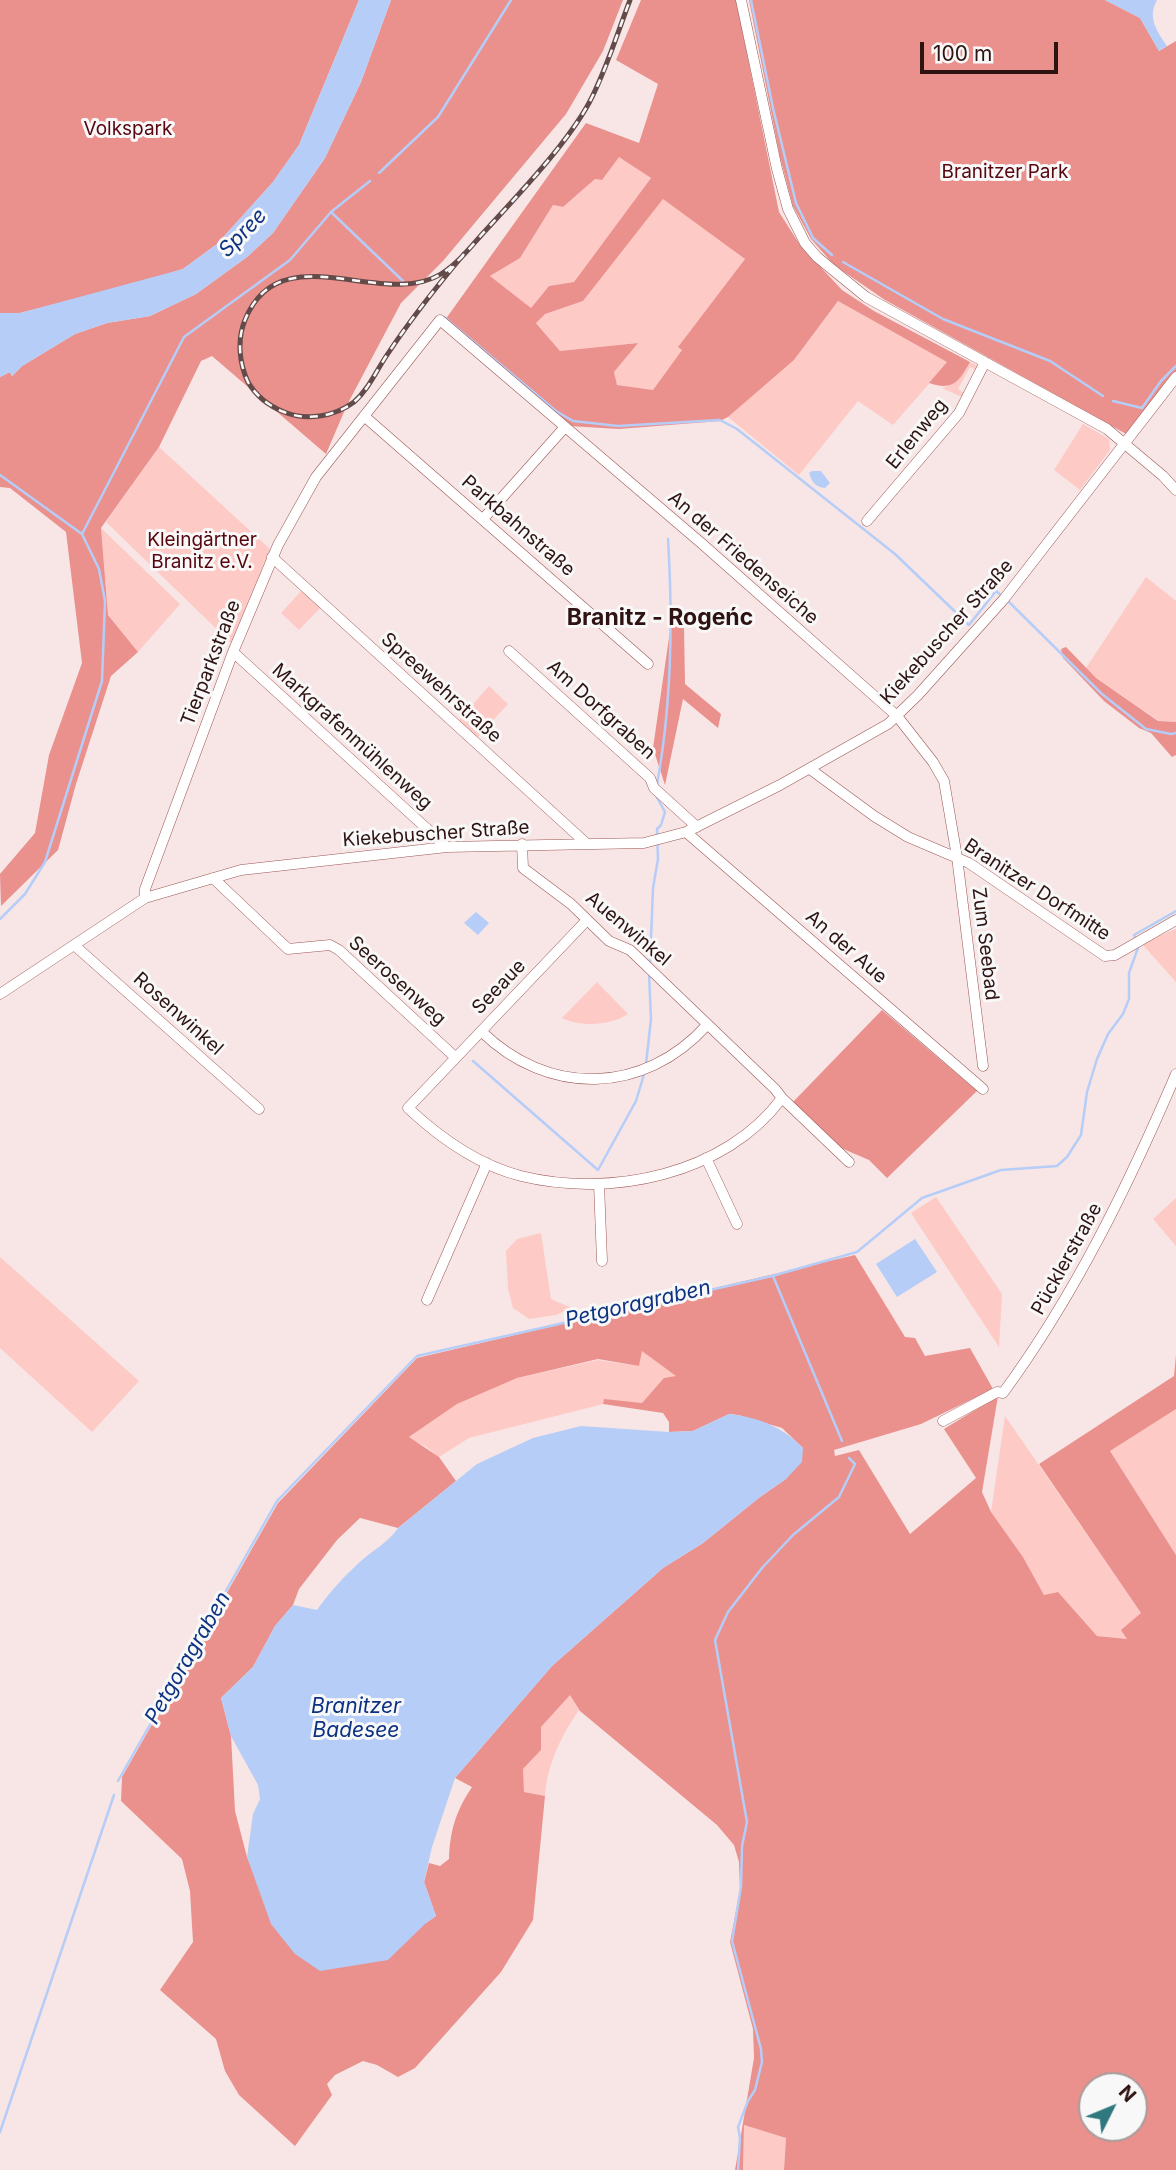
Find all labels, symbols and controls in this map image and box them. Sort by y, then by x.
scale bar [924,28,1062,72]
text: 100 m [933,41,992,66]
park label: Volkspark [84,118,172,140]
park label: Branitzer Park [942,161,1068,183]
water label: Spree [214,203,272,263]
street label: Erlenweg [882,394,952,474]
street label: Parkbahnstraße [457,471,579,581]
street label: An der Friedenseiche [663,487,823,629]
park label: Kleingärtner Branitz e.V. [147,529,257,573]
street label: Kiekebuscher Straße [876,555,1018,709]
street label: Tierparkstraße [177,597,245,729]
district label: Branitz - Rogeńc [567,604,753,632]
street label: Spreewehrstraße [376,628,506,748]
street label: Am Dorfgraben [542,656,660,764]
street label: Markgrafenmühlenweg [267,659,437,815]
street label: Kiekebuscher Straße [342,816,530,852]
street label: Branitzer Dorfmitte [960,834,1114,946]
street label: Zum Seebad [967,886,1003,1002]
street label: Auenwinkel [581,887,675,971]
street label: An der Aue [801,905,891,989]
street label: Seerosenweg [344,931,450,1031]
street label: Seeaue [467,955,531,1019]
street label: Rosenwinkel [128,968,228,1060]
street label: Pücklerstraße [1027,1199,1107,1319]
water label: Petgoragraben [563,1275,713,1333]
water label: Petgoragraben [140,1587,236,1729]
water label: Branitzer Badesee [311,1694,401,1744]
north arrow [1078,2072,1148,2142]
text: N [1114,2081,1141,2107]

